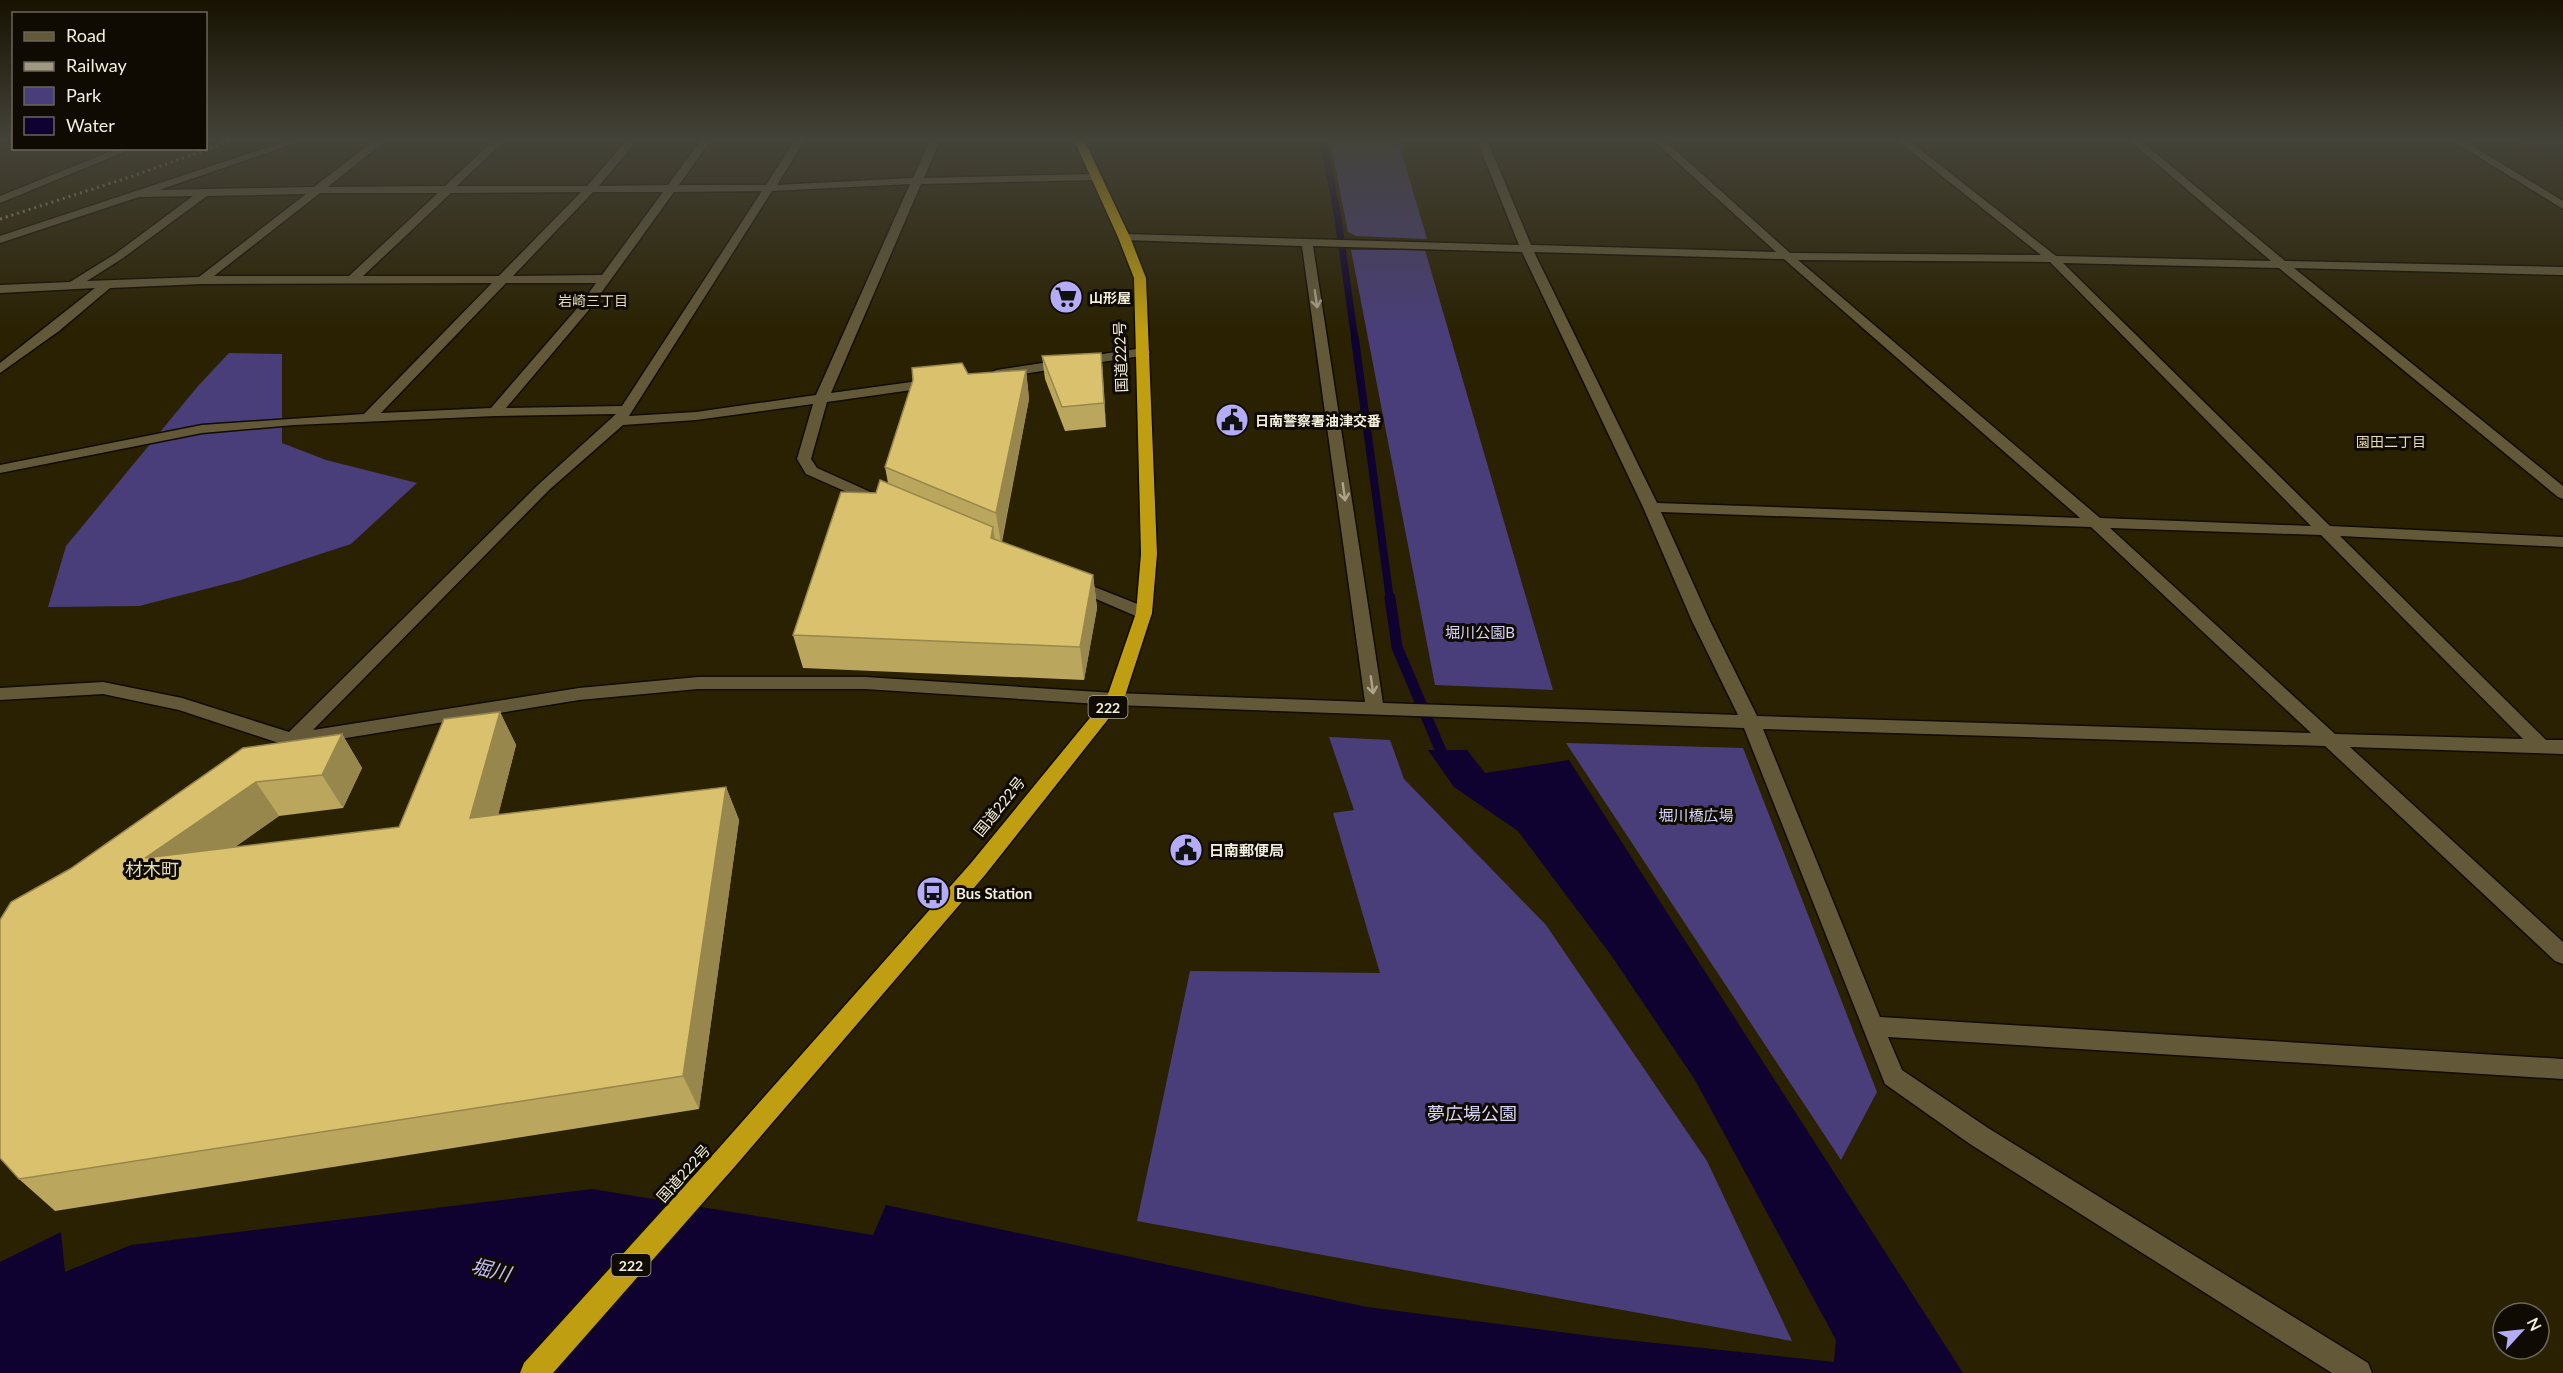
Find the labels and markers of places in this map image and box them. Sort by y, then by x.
supermarket icon: 山形屋 [1048,279,1084,315]
place label: 山形屋 [1089,289,1131,306]
public building icon: 日南警察署油津交番 [1214,402,1250,438]
place label: 日南警察署油津交番 [1255,412,1381,429]
public building icon: 日南郵便局 [1168,832,1204,868]
place label: 日南郵便局 [1209,841,1284,859]
bus stop icon: Bus Station [915,875,951,911]
place label: Bus Station [956,884,1032,902]

